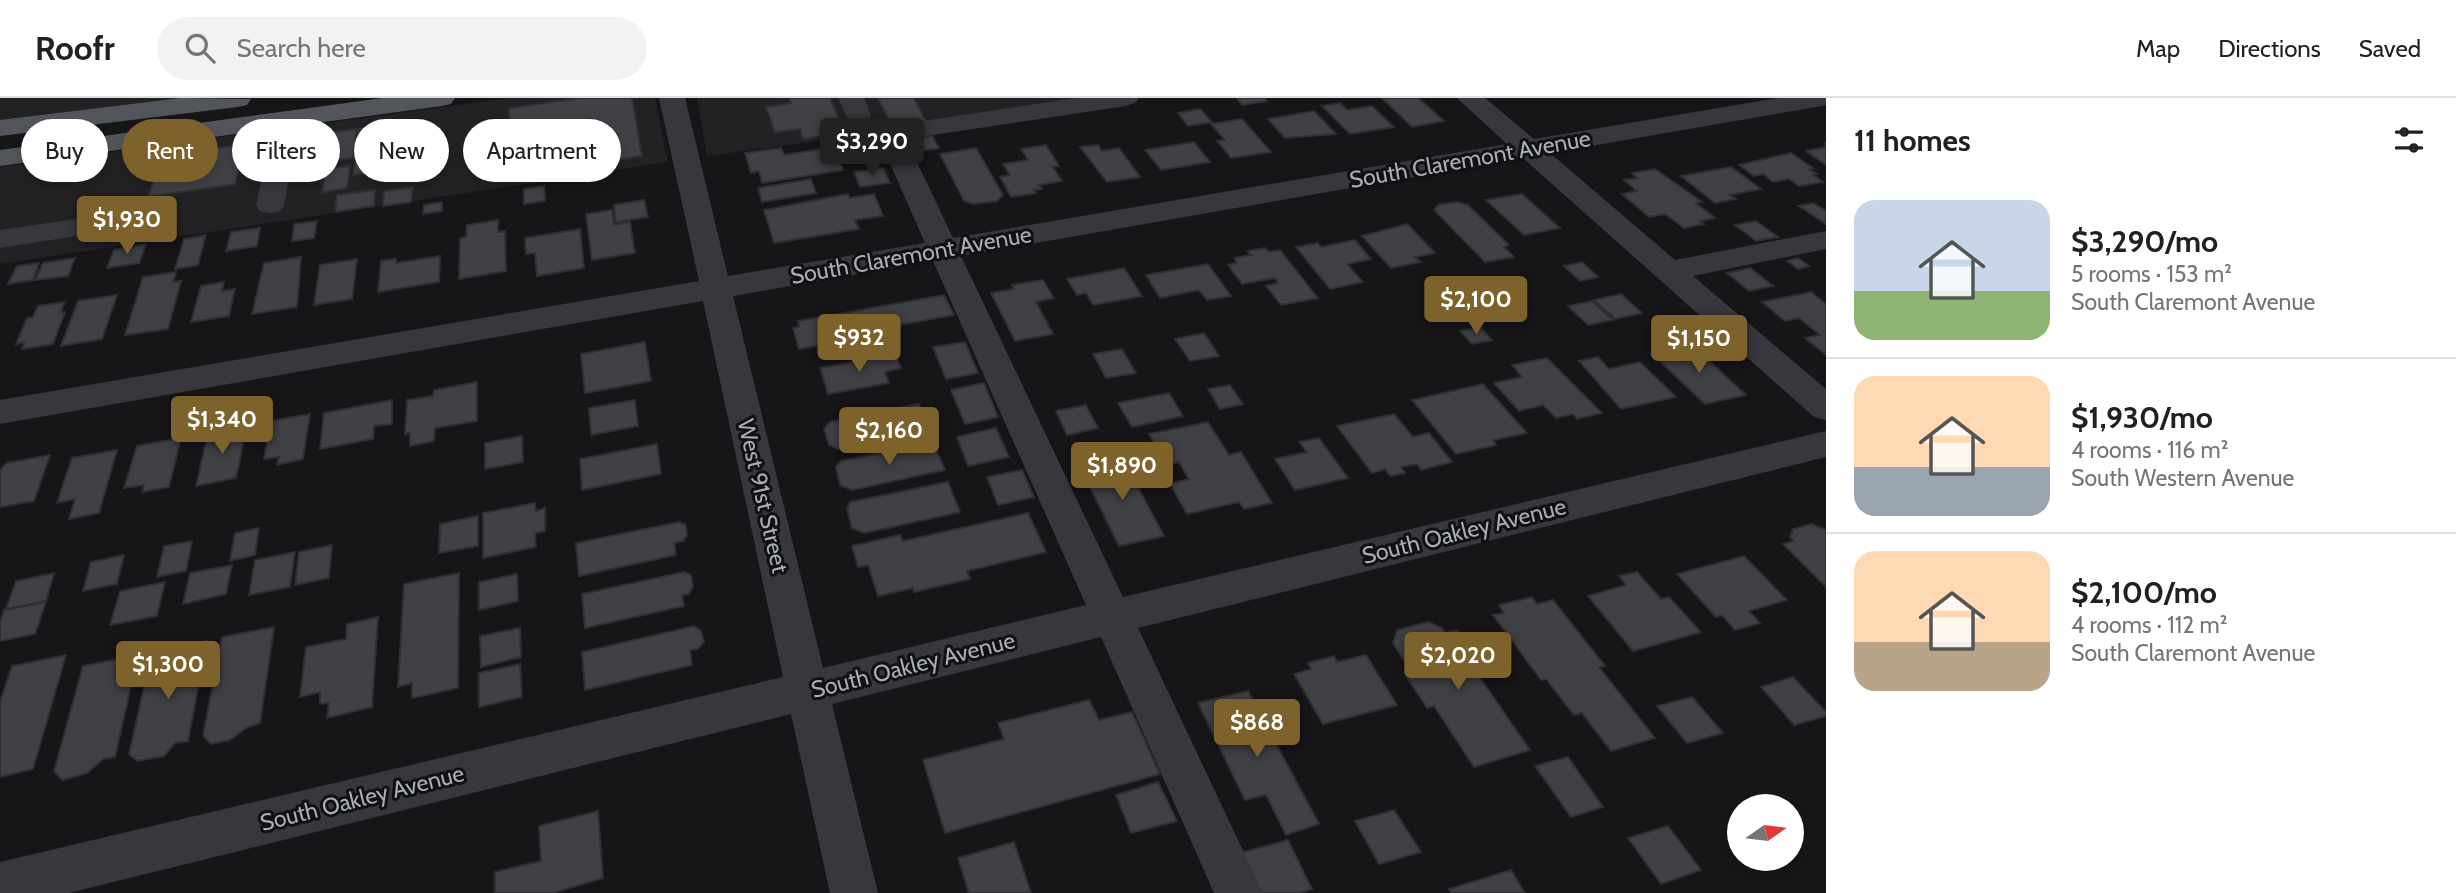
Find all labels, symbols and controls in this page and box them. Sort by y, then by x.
search box [157,17,647,80]
text: Roofr [35,28,115,68]
icon: search [181,29,219,67]
text: Search here [237,32,366,64]
text: Map [2136,34,2180,63]
text: Directions [2218,34,2321,63]
text: Saved [2359,34,2421,63]
pin: $3,290 [815,118,929,178]
chip: Buy [21,119,108,182]
chip: Rent [122,119,218,182]
chip: Filters [232,119,340,182]
chip: New [354,119,449,182]
chip: Apartment [463,119,621,182]
icon: filters [2390,121,2428,159]
text: 11 homes [1854,122,1971,159]
street label: South Claremont Avenue [1347,124,1593,194]
text: $3,290 [836,127,908,155]
pin: $1,930 [70,197,184,256]
text: $1,930 [93,205,161,233]
street label: South Claremont Avenue [788,220,1034,290]
text: $3,290/mo [2071,223,2218,260]
icon: home [1910,228,1994,312]
text: 5 rooms · 153 m² [2071,260,2232,288]
pin: $2,100 [1419,276,1533,336]
text: $2,100 [1440,285,1512,313]
text: South Claremont Avenue [2071,288,2315,316]
pin: $932 [818,314,900,374]
pin: $1,150 [1642,316,1756,375]
text: $932 [834,323,884,351]
text: $1,150 [1667,324,1731,352]
pin: $1,340 [165,396,279,456]
text: $1,930/mo [2071,399,2213,436]
icon: home [1910,404,1994,488]
text: $1,340 [187,405,257,433]
pin: $2,160 [832,408,946,467]
street label: West 91st Street [732,416,794,576]
text: $2,160 [855,416,923,444]
text: 4 rooms · 116 m² [2071,436,2228,464]
pin: $1,890 [1065,442,1179,502]
text: $1,890 [1087,451,1157,479]
text: South Western Avenue [2071,464,2294,492]
street label: South Oakley Avenue [1359,492,1569,570]
text: $2,100/mo [2071,574,2217,611]
icon: home [1910,579,1994,663]
text: 4 rooms · 112 m² [2071,611,2227,639]
street label: South Oakley Avenue [808,626,1018,704]
pin: $2,020 [1401,632,1515,692]
text: South Claremont Avenue [2071,639,2315,667]
text: $2,020 [1420,641,1496,669]
pin: $1,300 [111,642,225,701]
text: $1,300 [132,650,204,678]
pin: $868 [1216,700,1298,759]
text: $868 [1230,708,1284,736]
street label: South Oakley Avenue [257,759,467,837]
north arrow [1727,794,1804,872]
map controls [1727,794,1804,871]

